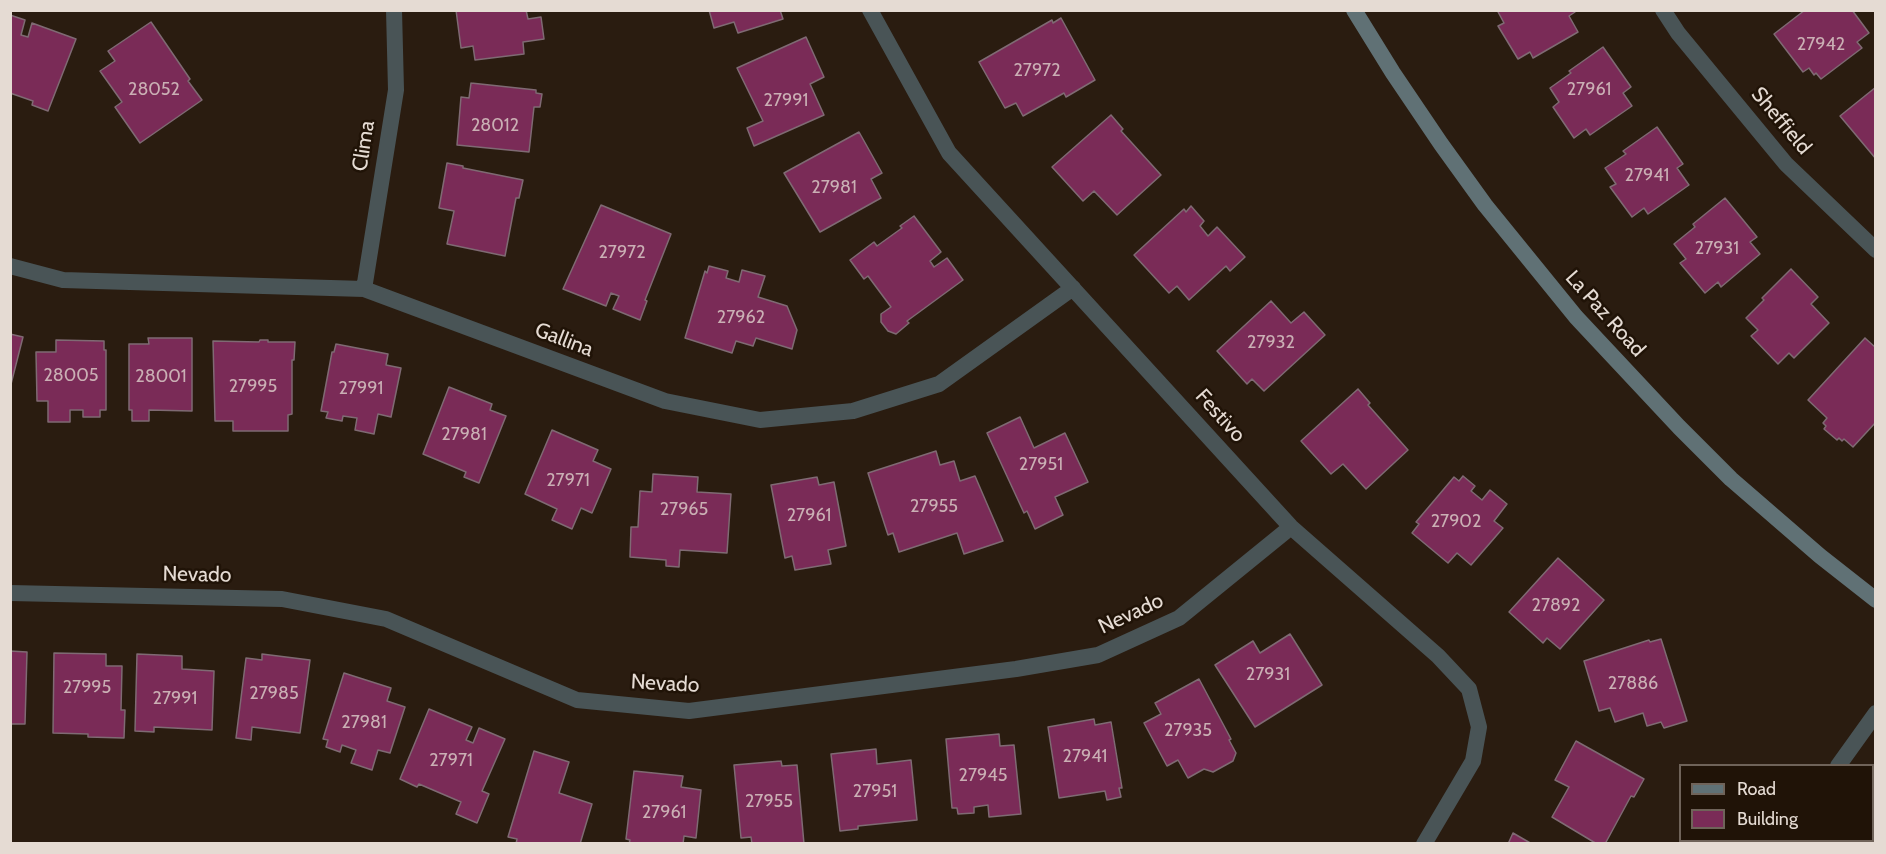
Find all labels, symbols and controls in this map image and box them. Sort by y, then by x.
house number: 27942 [1797,34,1845,56]
house number: 27972 [1013,60,1061,82]
house number: 28052 [128,79,180,101]
house number: 27961 [1567,79,1611,101]
street label: Sheffield [1746,82,1816,160]
house number: 27991 [764,90,808,112]
house number: 28012 [471,115,519,137]
street label: Clima [348,119,380,173]
house number: 27941 [1625,165,1669,187]
house number: 27981 [811,177,857,199]
house number: 27931 [1695,238,1739,260]
house number: 27972 [598,242,646,264]
street label: La Paz Road [1560,266,1650,362]
house number: 27962 [717,307,765,329]
street label: Gallina [531,317,597,363]
house number: 27932 [1247,332,1295,354]
house number: 28005 [43,365,99,387]
house number: 28001 [135,366,187,388]
house number: 27995 [229,376,277,398]
house number: 27991 [339,378,383,400]
street label: Festivo [1190,384,1250,448]
house number: 27981 [441,424,487,446]
house number: 27951 [1019,454,1063,476]
house number: 27971 [546,470,590,492]
house number: 27955 [910,496,958,518]
house number: 27965 [660,499,708,521]
house number: 27961 [787,505,831,527]
house number: 27902 [1431,511,1481,533]
street label: Nevado [162,562,232,588]
street label: Nevado [1095,588,1167,640]
house number: 27892 [1531,595,1581,617]
house number: 27931 [1246,664,1290,686]
street label: Nevado [630,670,700,698]
house number: 27886 [1608,673,1658,695]
house number: 27995 [63,677,111,699]
house number: 27985 [249,683,299,705]
house number: 27991 [153,688,197,710]
house number: 27981 [341,712,387,734]
house number: 27935 [1164,720,1212,742]
house number: 27941 [1063,746,1107,768]
house number: 27971 [429,750,473,772]
legend [1679,764,1874,842]
house number: 27945 [959,765,1007,787]
text: Road [1737,778,1776,800]
house number: 27951 [853,781,897,803]
house number: 27955 [745,791,793,813]
house number: 27961 [642,802,686,824]
text: Building [1737,808,1798,830]

